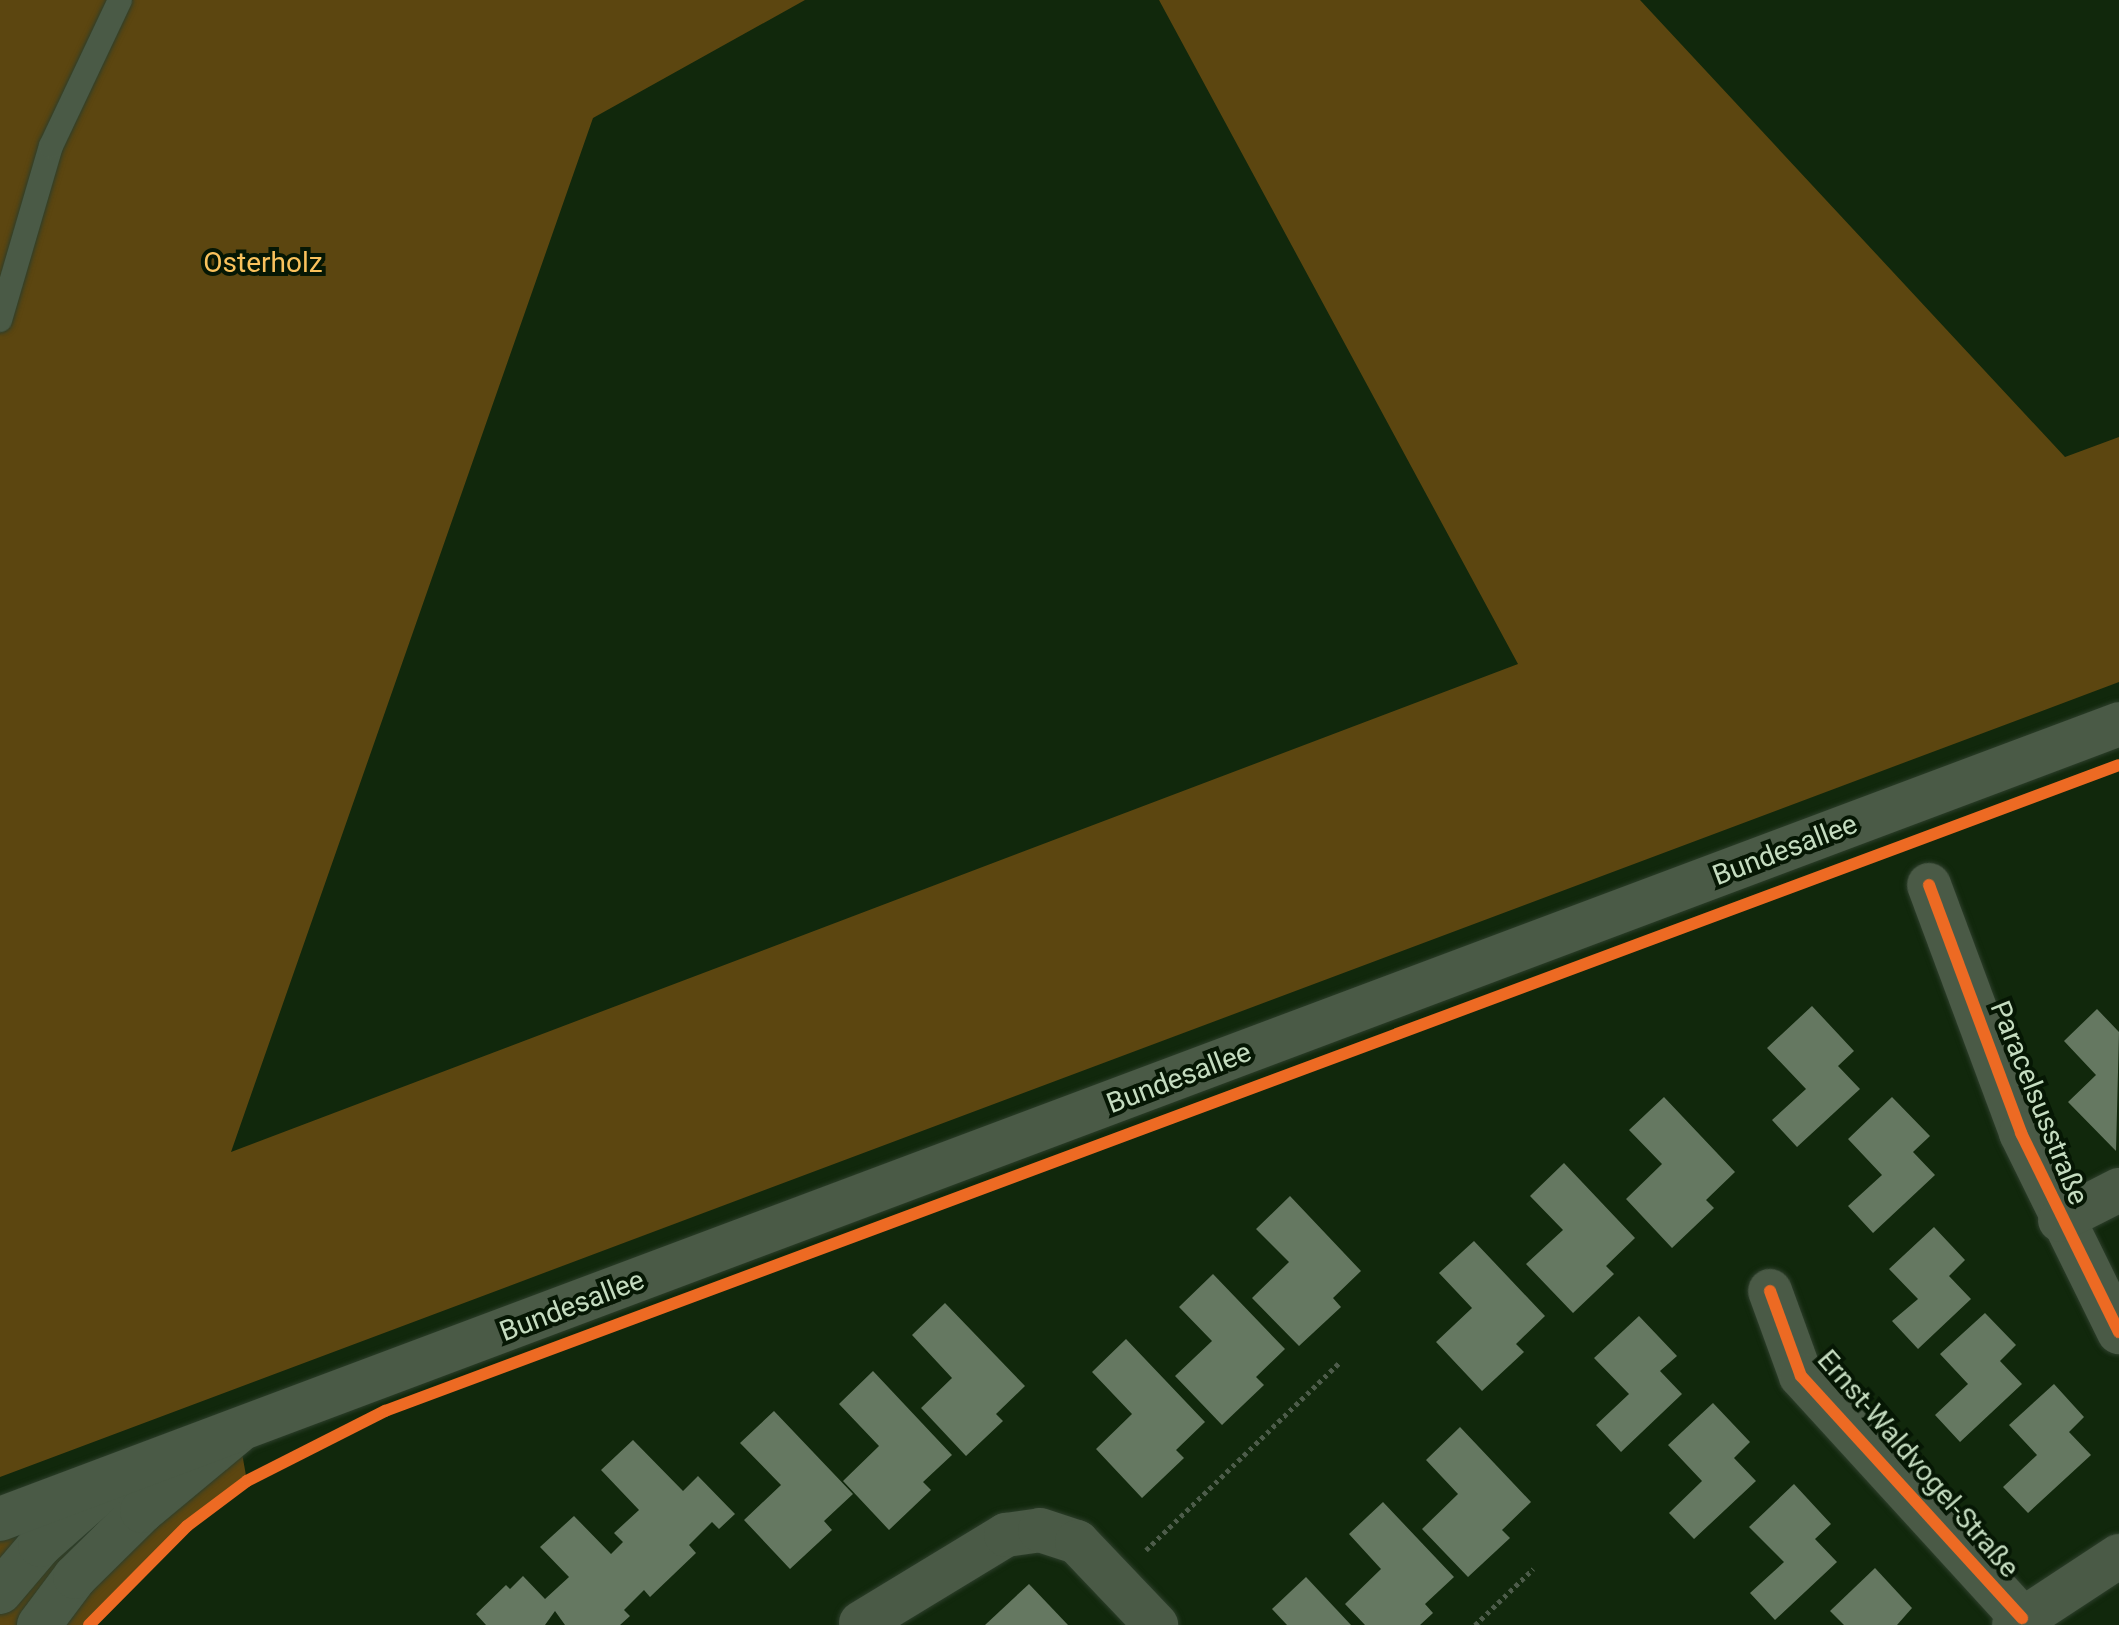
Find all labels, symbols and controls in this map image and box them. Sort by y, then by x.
park label: Osterholz [203,246,323,280]
street label: Bundesallee [1708,807,1862,893]
street label: Paracelsusstraße [1983,996,2095,1210]
street label: Bundesallee [1102,1035,1256,1121]
street label: Bundesallee [495,1263,649,1349]
street label: Ernst-Waldvogel-Straße [1810,1343,2026,1585]

